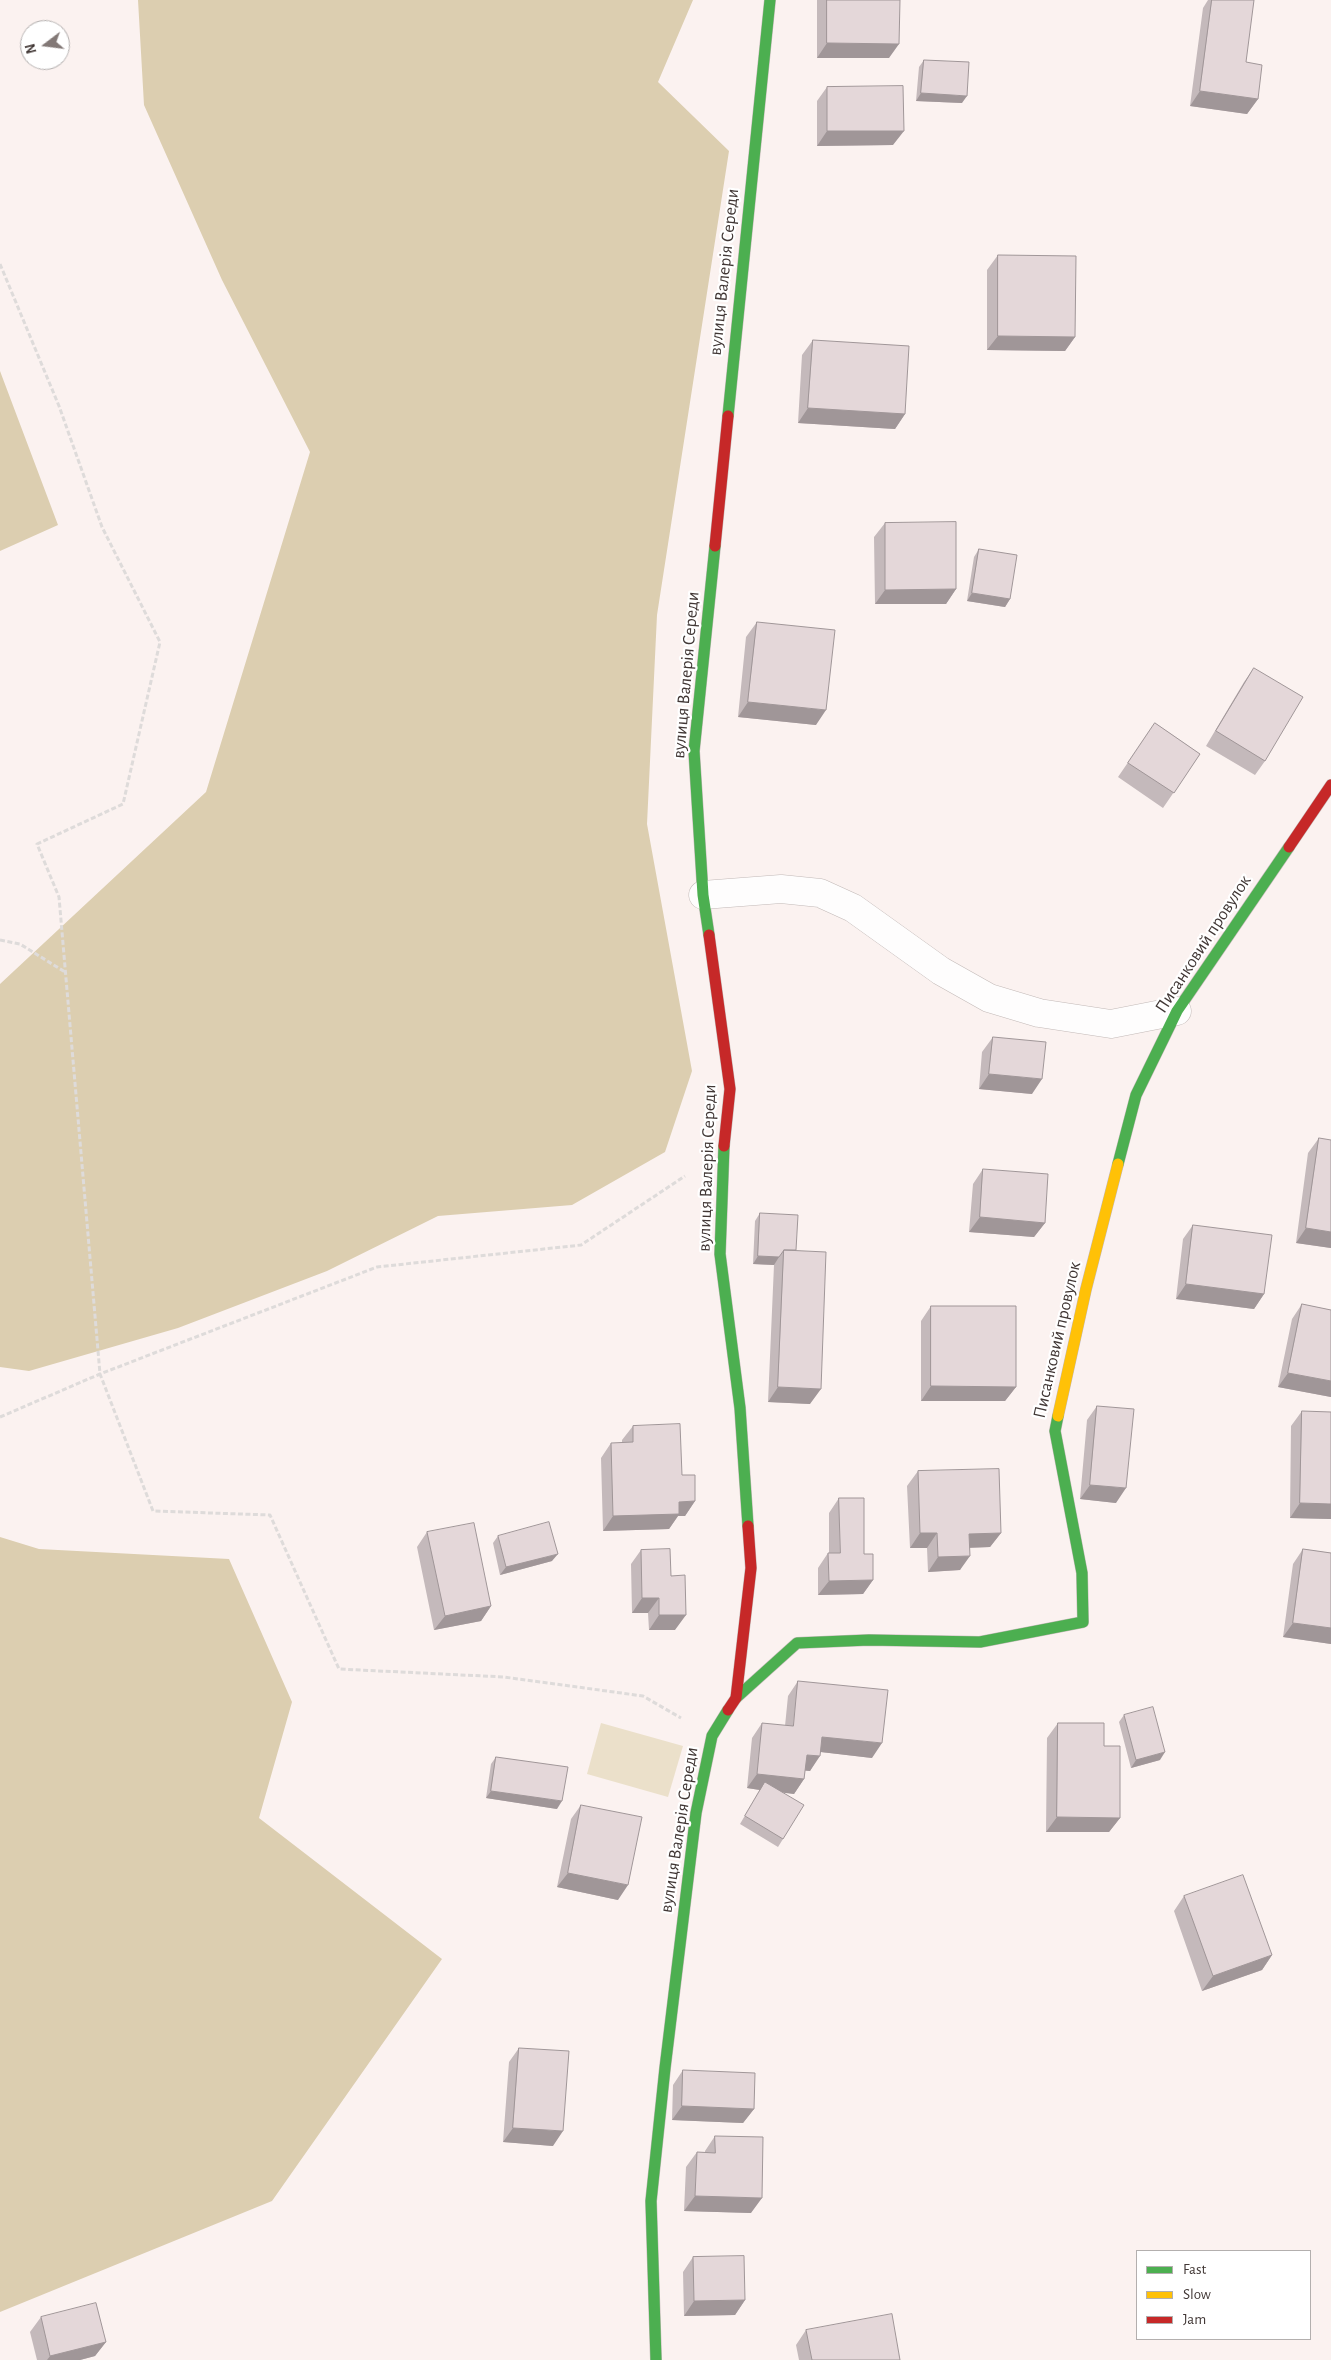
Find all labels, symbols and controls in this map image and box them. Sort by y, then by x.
north arrow [20,20,70,70]
text: N [23,42,40,55]
street label: вулиця Валерія Середи [705,188,743,356]
street label: вулиця Валерія Середи [668,591,704,759]
street label: Писанковий провулок [1150,871,1256,1017]
street label: вулиця Валерія Середи [693,1084,721,1252]
street label: Писанковий провулок [1028,1259,1086,1421]
street label: вулиця Валерія Середи [655,1746,703,1914]
legend [1136,2250,1311,2340]
text: Fast [1183,2262,1206,2277]
text: Slow [1183,2287,1211,2302]
text: Jam [1183,2312,1206,2327]

